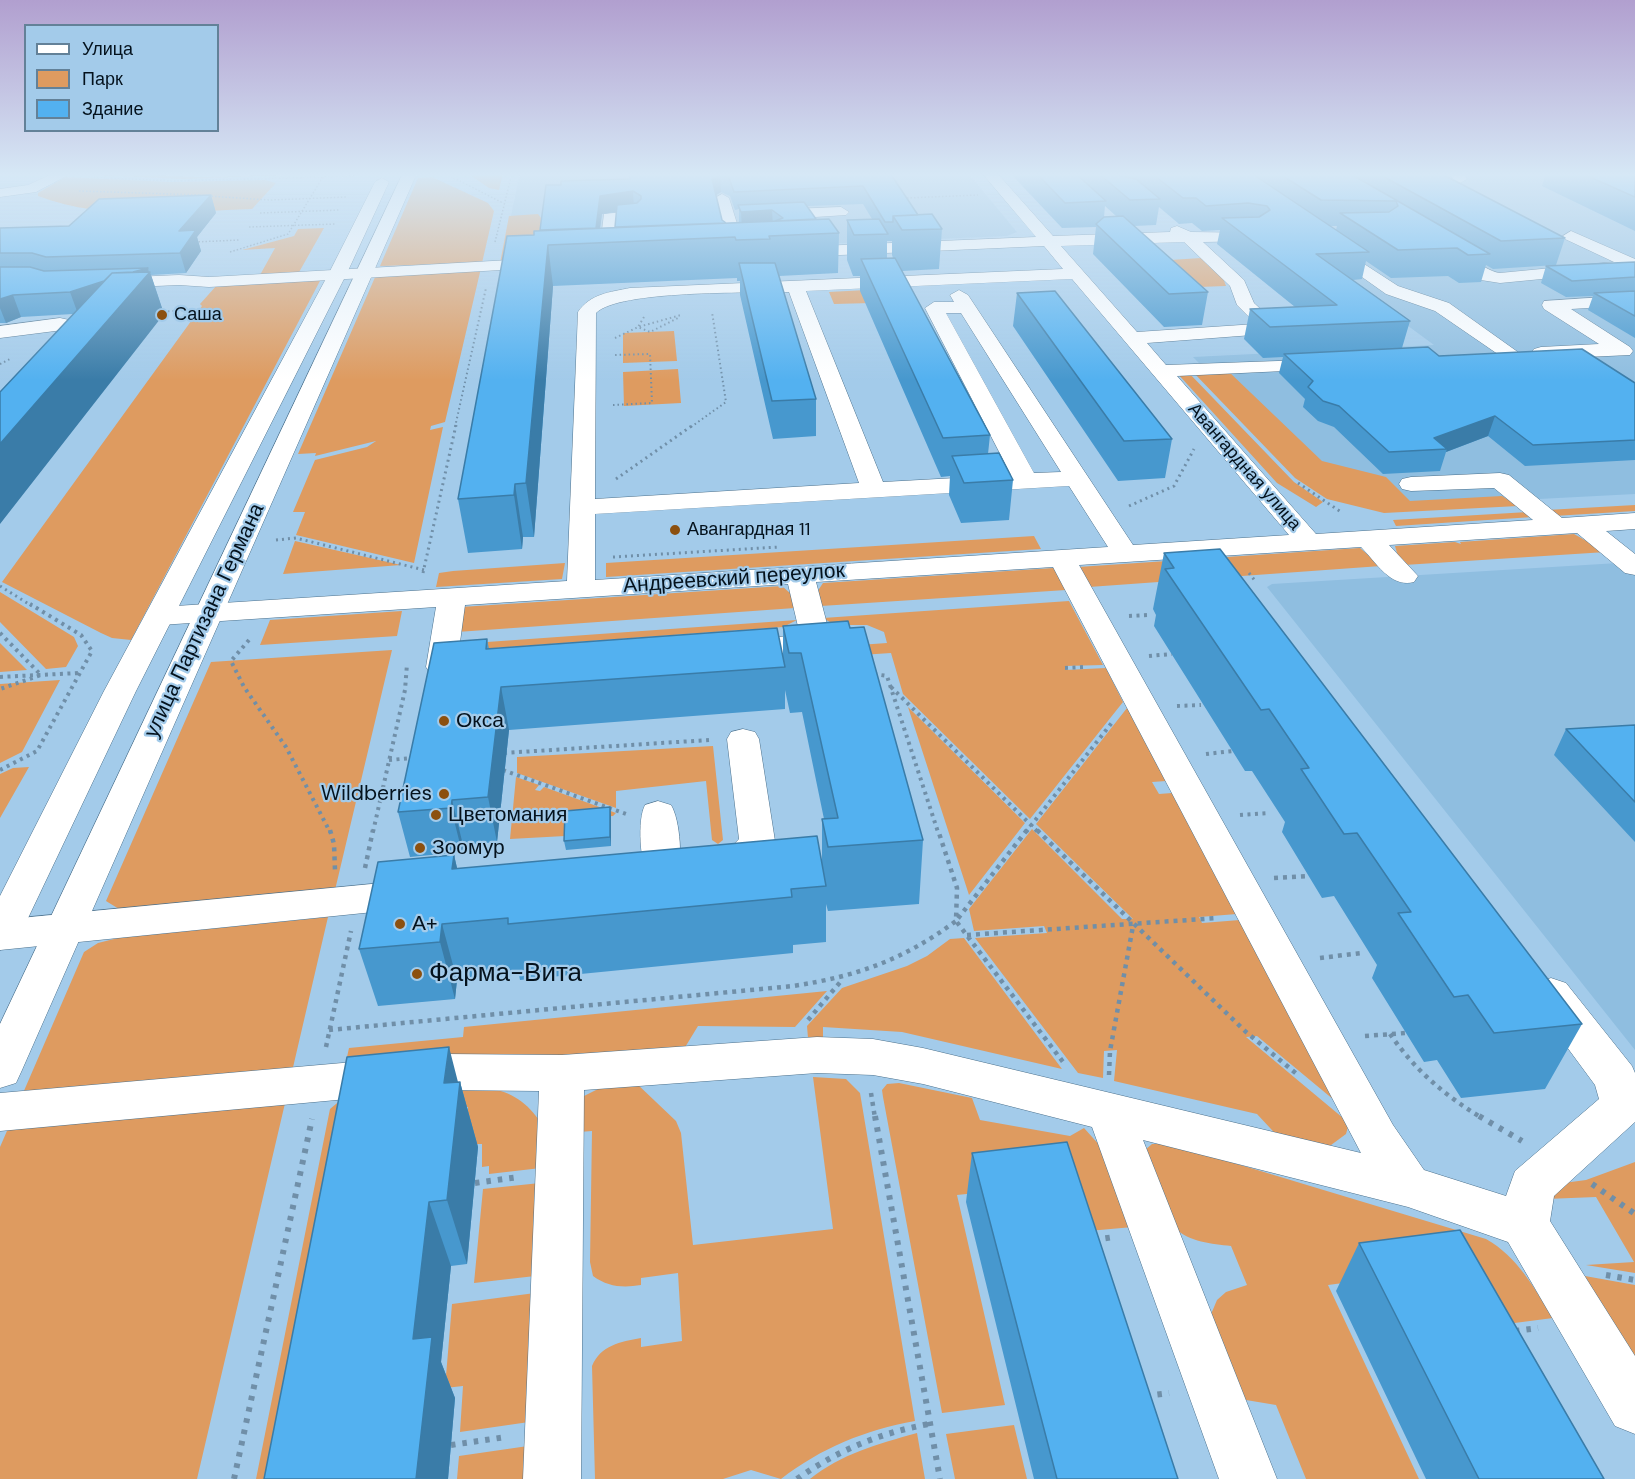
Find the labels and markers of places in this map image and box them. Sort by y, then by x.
place label: Саша [174,304,222,326]
marker: Саша [155,308,169,322]
place label: Авангардная 11 [687,519,810,541]
marker: Авангардная 11 [668,523,682,537]
place label: Окса [456,708,504,734]
marker: Окса [437,714,451,728]
place label: Wildberries [321,781,432,807]
marker: Wildberries [437,787,451,801]
place label: Цветомания [448,802,567,828]
marker: Цветомания [429,808,443,822]
place label: Зоомур [432,835,505,861]
marker: Зоомур [413,841,427,855]
place label: А+ [412,911,438,937]
marker: А+ [393,917,407,931]
place label: Фарма-Вита [429,958,582,990]
marker: Фарма-Вита [410,967,424,981]

